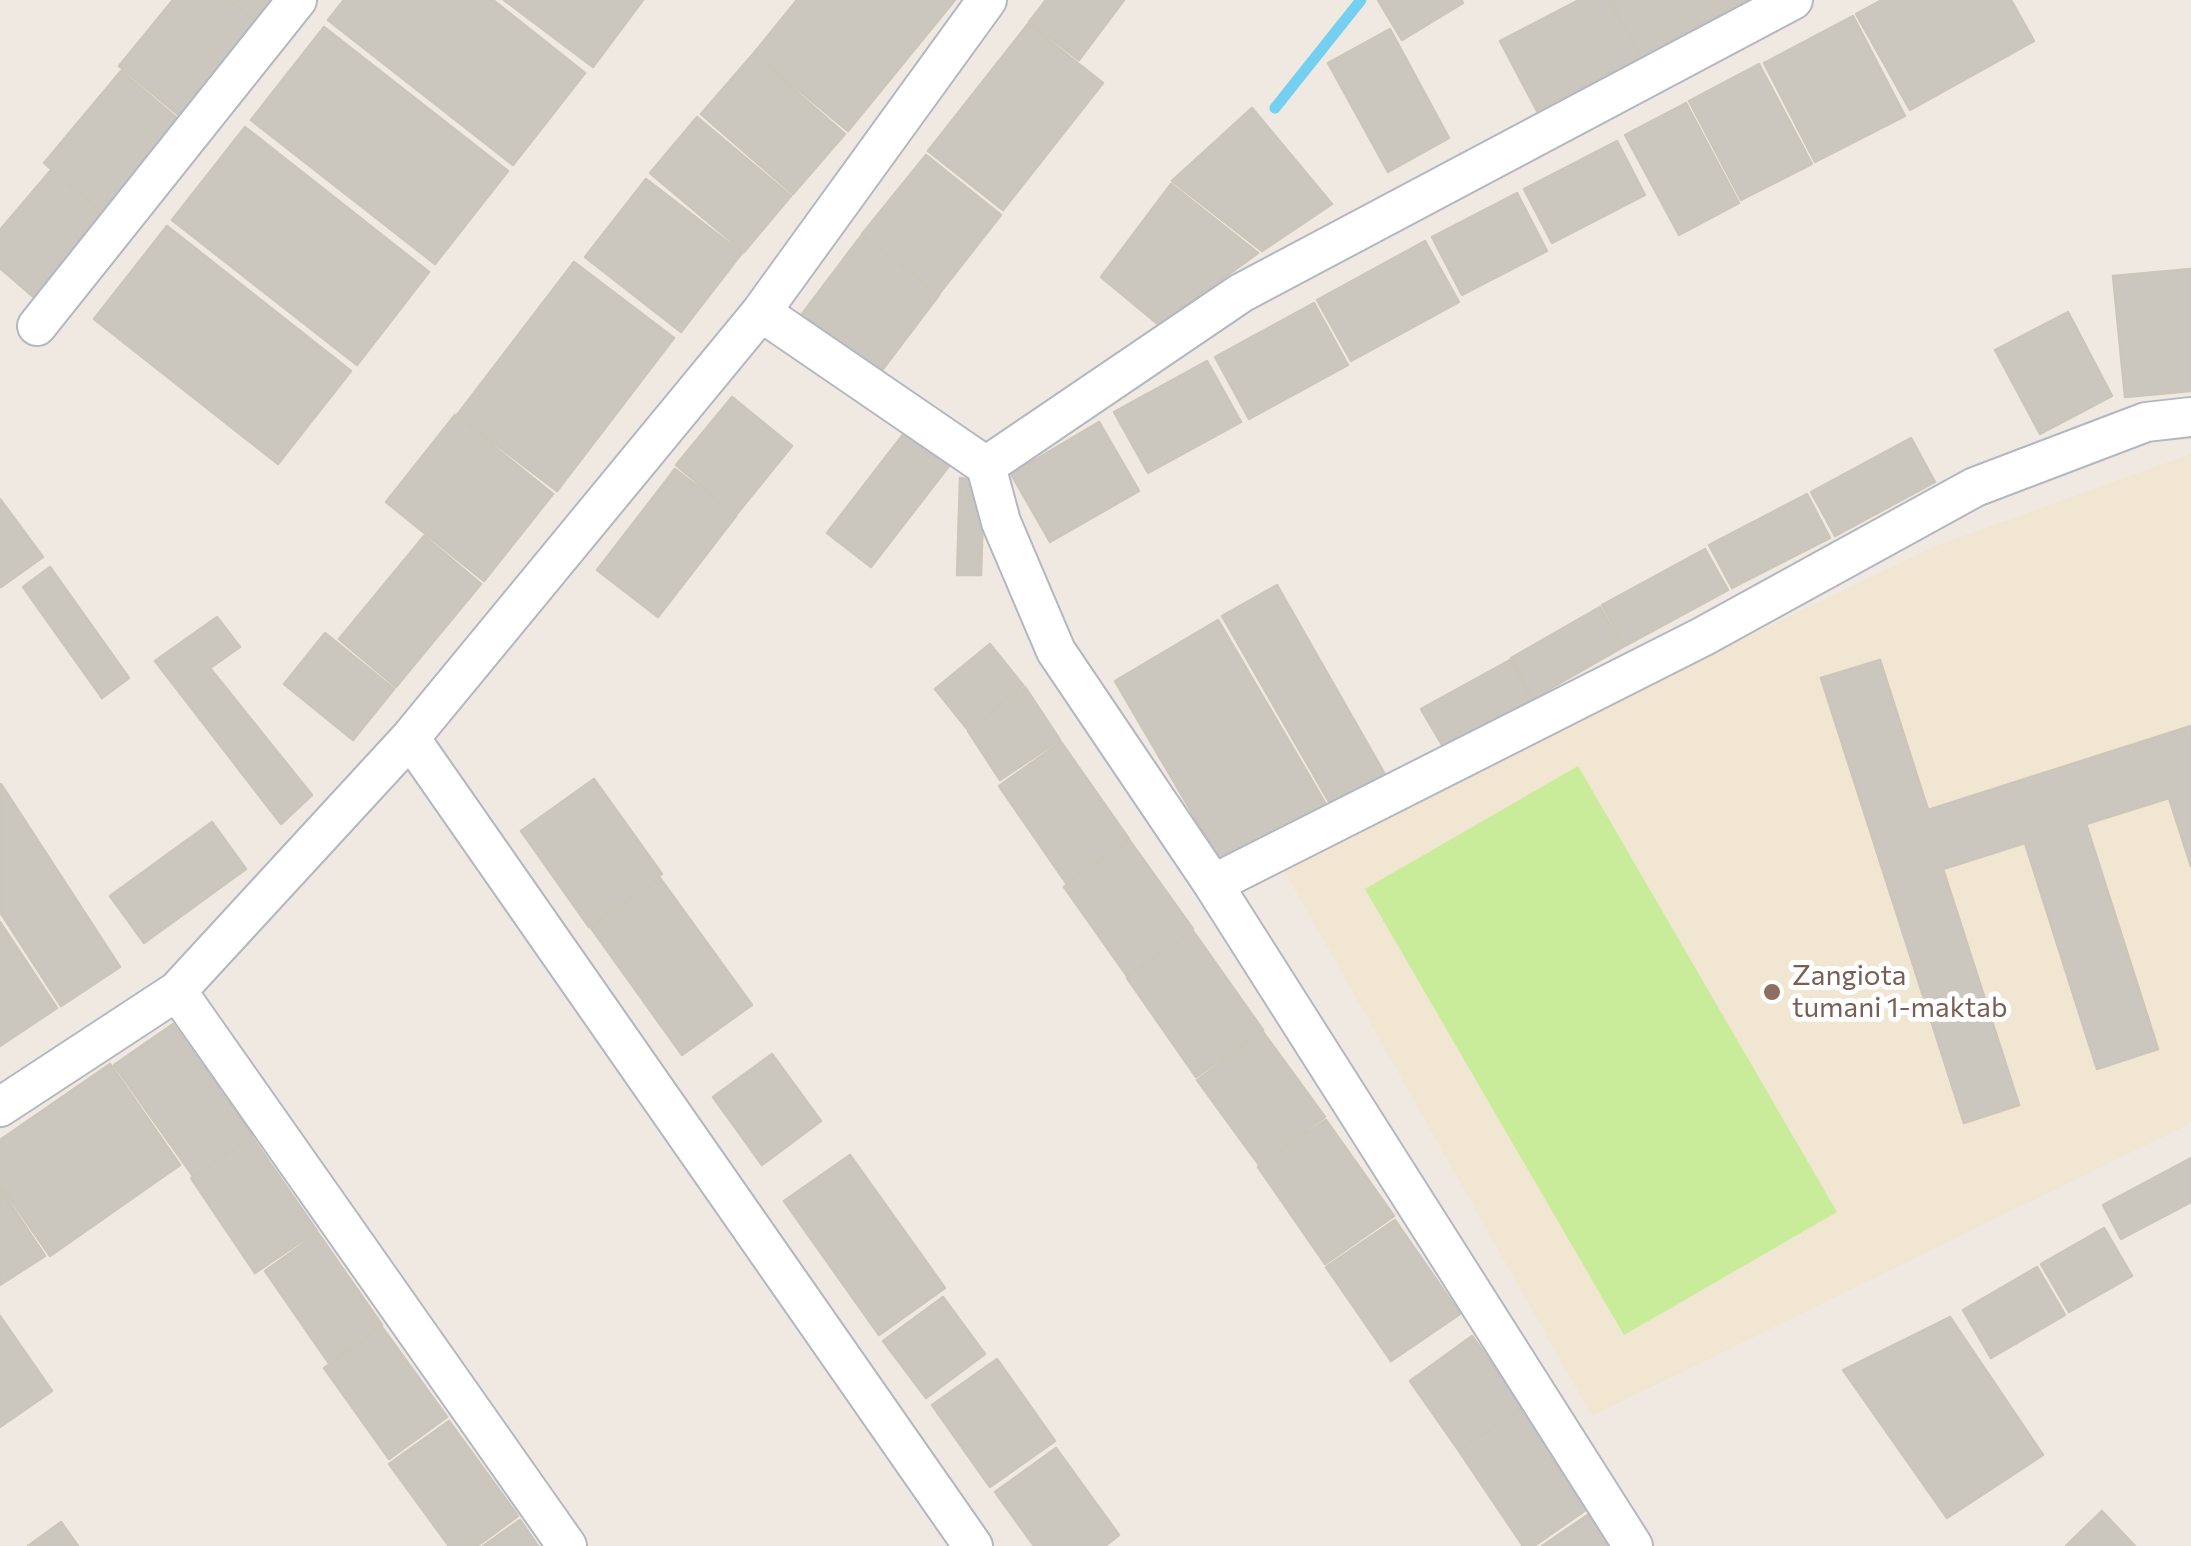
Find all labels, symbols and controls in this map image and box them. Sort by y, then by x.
place label: Zangiota tumani 1-maktab [1792,959,2008,1025]
marker: Zangiota tumani 1-maktab [1761,981,1783,1003]

